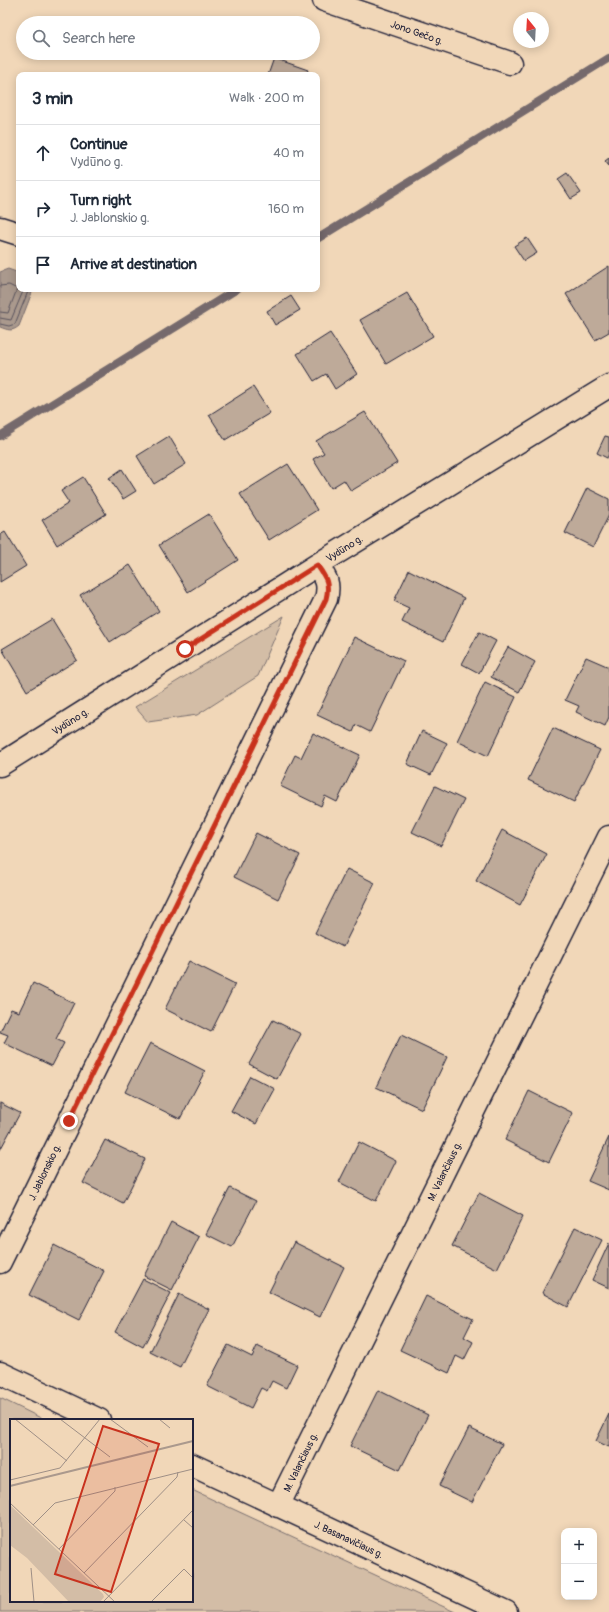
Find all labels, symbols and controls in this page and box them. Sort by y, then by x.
north arrow [513,12,549,48]
search box [16,16,320,60]
street label: Jono Gečo g. [389,18,445,48]
icon: search [30,27,52,49]
text: Search here [62,29,135,48]
text: 3 min [32,88,73,109]
text: Walk · 200 m [229,90,304,106]
text: Continue [70,135,128,154]
icon: ahead [32,142,54,164]
text: 40 m [273,145,304,161]
text: Vydūno g. [70,154,123,170]
text: Turn right [70,191,131,210]
icon: right [32,198,54,220]
text: 160 m [268,201,304,217]
text: J. Jablonskio g. [70,210,150,226]
icon: arrive [32,254,54,276]
text: Arrive at destination [70,255,197,274]
street label: Vydūno g. [324,533,365,565]
route start [176,640,194,658]
street label: Vydūno g. [50,706,91,738]
route end [60,1112,78,1130]
street label: M. Valančiaus g. [425,1140,464,1203]
street label: J. Jablonskio g. [26,1142,64,1203]
inset map [10,1419,193,1602]
street label: M. Valančiaus g. [281,1431,320,1494]
street label: J. Basanavičiaus g. [312,1519,385,1561]
map controls [561,1528,597,1600]
button: + [561,1528,597,1564]
button: − [561,1564,597,1600]

